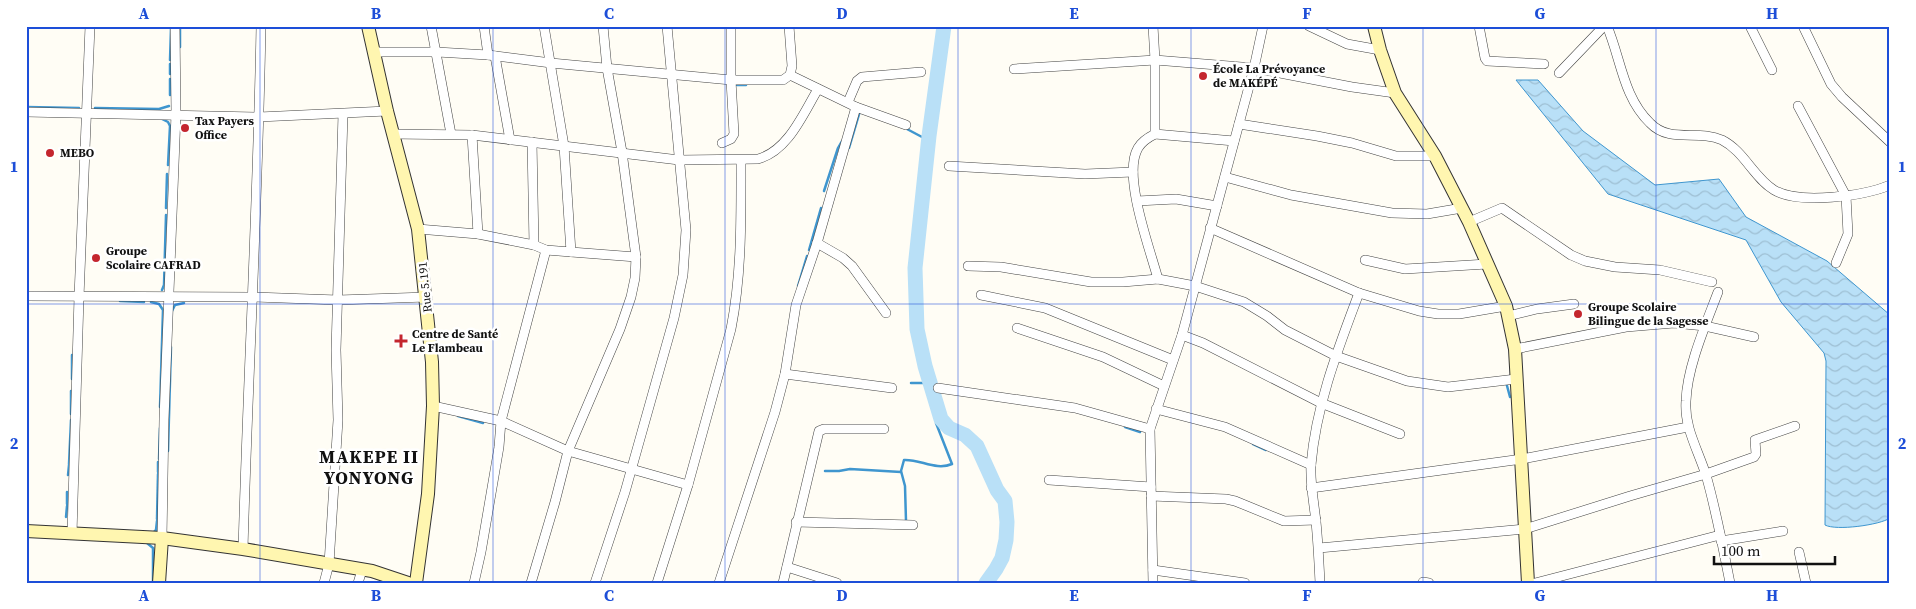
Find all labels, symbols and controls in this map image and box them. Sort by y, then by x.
text: A [139,2,150,24]
text: B [371,2,382,24]
text: C [604,2,614,24]
text: D [836,2,848,24]
text: E [1069,2,1079,24]
text: F [1302,2,1312,24]
text: G [1535,2,1546,24]
text: H [1766,2,1778,24]
place label: École La Prévoyance de MAKÉPÉ [1213,61,1325,91]
marker: École La Prévoyance de MAKÉPÉ [1197,70,1209,82]
place label: Tax Payers Office [195,113,255,143]
marker: Tax Payers Office [179,122,191,134]
place label: MEBO [60,145,95,161]
marker: MEBO [44,147,56,159]
text: 1 [10,155,18,177]
text: 1 [1898,155,1906,177]
place label: Groupe Scolaire CAFRAD [106,243,201,273]
marker: Groupe Scolaire CAFRAD [90,252,102,264]
street label: Rue 5.191 [414,261,436,313]
place label: Groupe Scolaire Bilingue de la Sagesse [1588,299,1708,329]
marker: Groupe Scolaire Bilingue de la Sagesse [1572,308,1584,320]
place label: Centre de Santé Le Flambeau [412,326,498,356]
marker: Centre de Santé Le Flambeau [394,334,408,348]
text: 2 [10,432,19,454]
text: 2 [1898,432,1907,454]
district label: MAKEPE II YONYONG [319,444,419,490]
scale bar [1714,534,1835,566]
text: 100 m [1721,540,1761,561]
text: A [139,584,150,606]
text: B [371,584,382,606]
text: C [604,584,614,606]
text: D [836,584,848,606]
text: E [1069,584,1079,606]
text: F [1302,584,1312,606]
text: G [1535,584,1546,606]
text: H [1766,584,1778,606]

